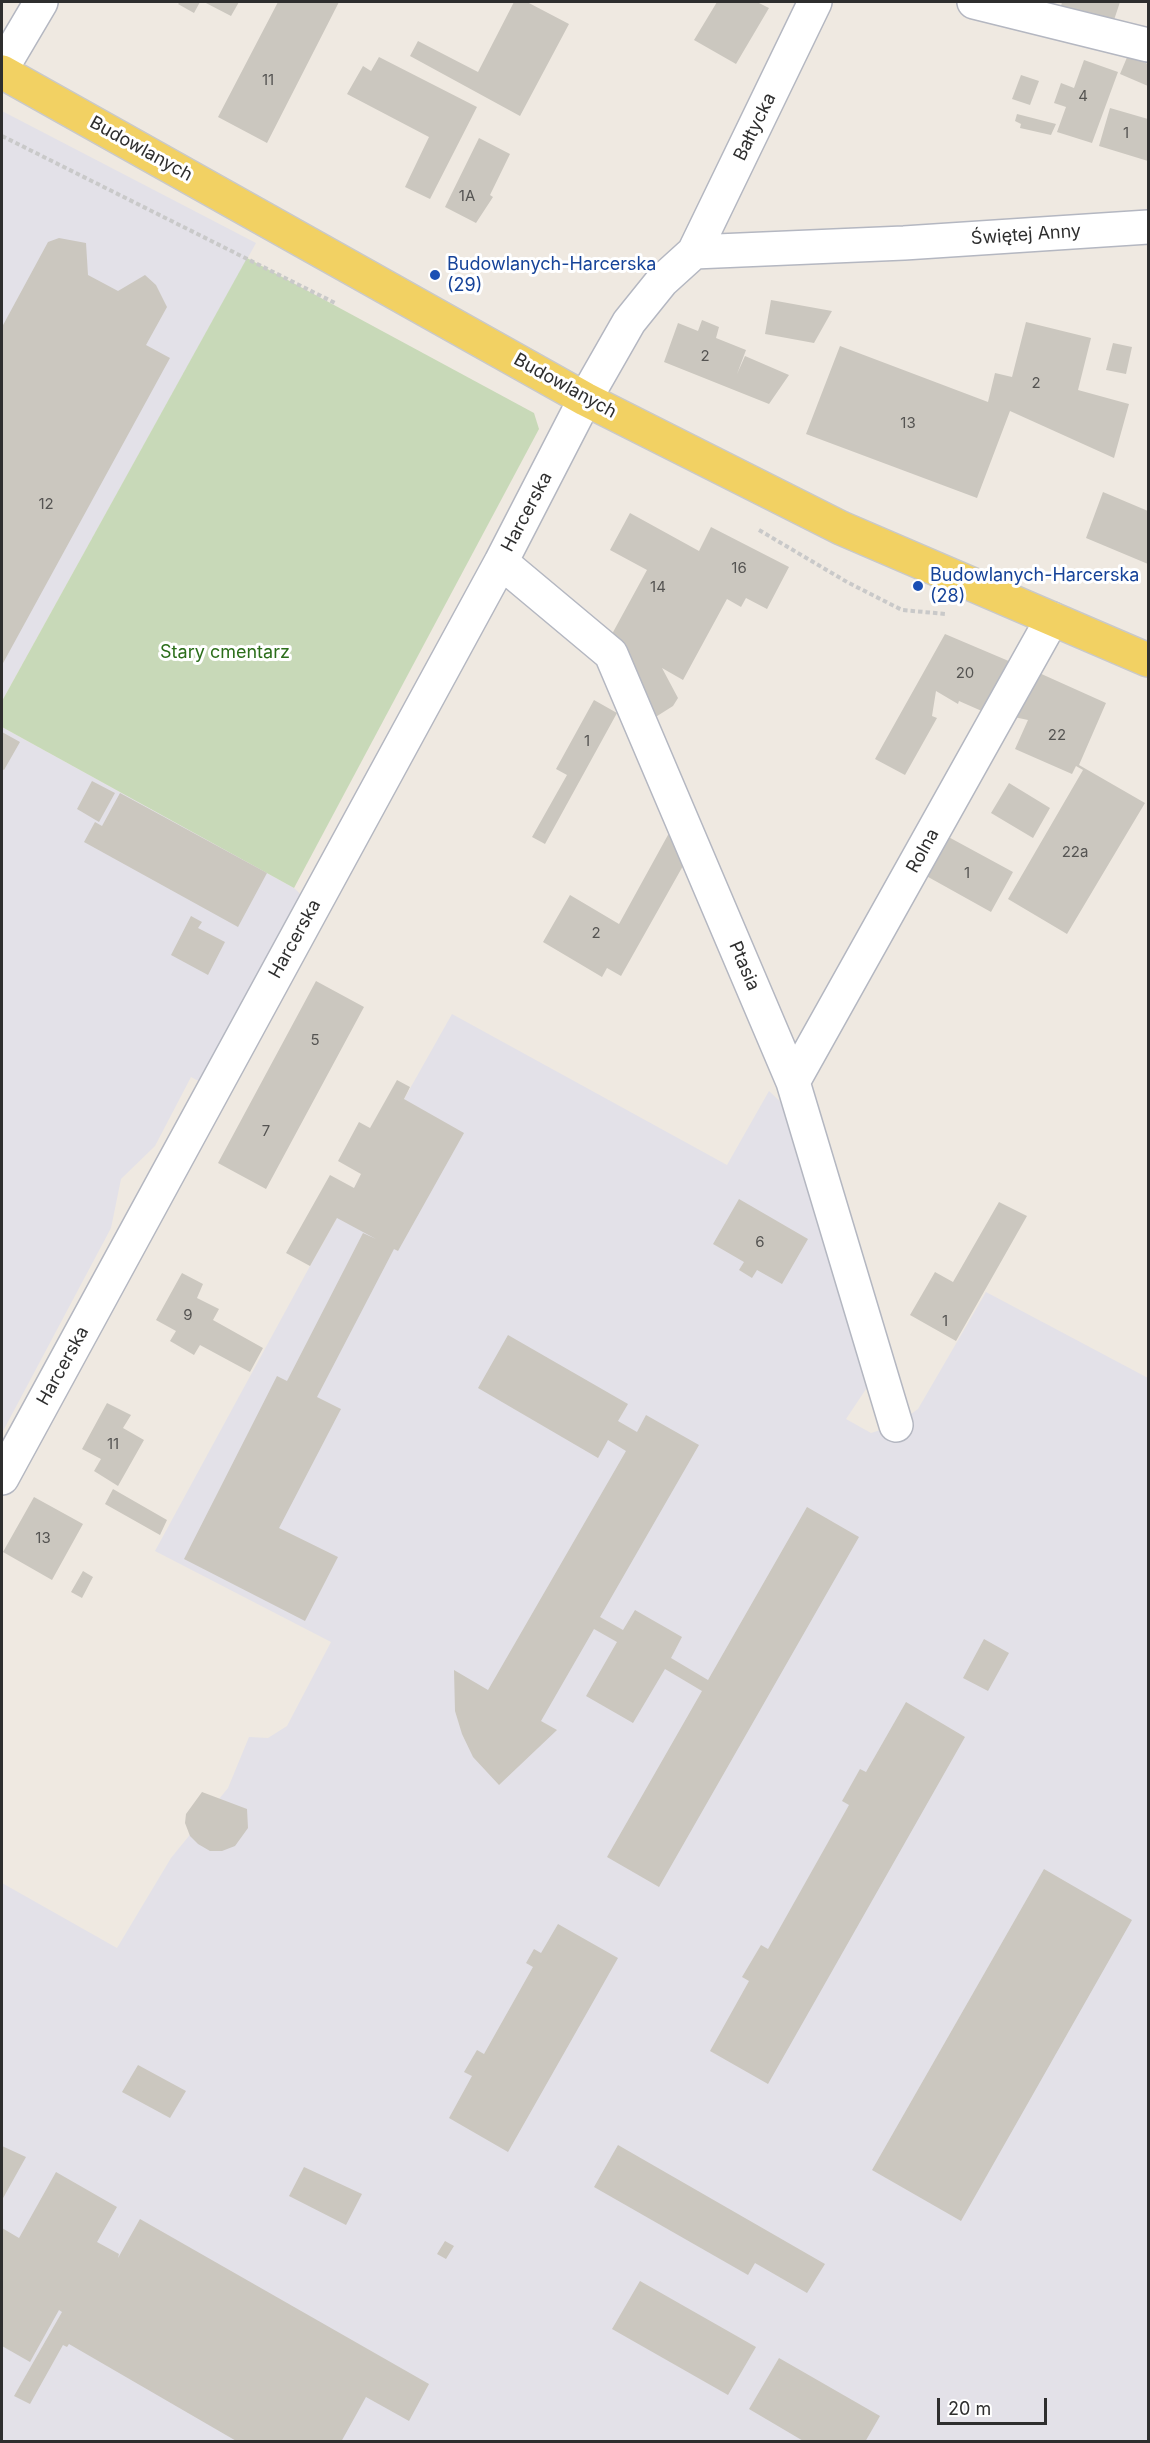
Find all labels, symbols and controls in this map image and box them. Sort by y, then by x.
house number: 11 [262,71,274,89]
house number: 4 [1078,87,1088,105]
street label: Bałtycka [729,90,781,164]
street label: Budowlanych [86,112,196,186]
house number: 1 [1123,124,1129,142]
house number: 1A [459,187,475,205]
street label: Świętej Anny [970,220,1082,250]
place label: Budowlanych-Harcerska (29) [447,254,656,296]
marker: Budowlanych-Harcerska (29) [428,268,442,282]
house number: 2 [700,347,710,365]
street label: Budowlanych [510,349,620,423]
house number: 2 [1031,374,1041,392]
house number: 13 [900,414,916,432]
street label: Harcerska [497,469,557,555]
house number: 12 [38,495,54,513]
house number: 16 [731,559,747,577]
place label: Budowlanych-Harcerska (28) [930,565,1139,608]
house number: 14 [650,578,666,596]
marker: Budowlanych-Harcerska (28) [911,579,925,593]
park label: Stary cmentarz [160,642,290,664]
house number: 20 [956,664,974,682]
house number: 22 [1048,726,1066,744]
house number: 1 [584,732,590,750]
street label: Rolna [902,825,944,877]
house number: 22a [1062,843,1088,861]
house number: 1 [964,864,970,882]
street label: Harcerska [264,896,326,982]
house number: 2 [591,924,601,942]
street label: Ptasia [724,938,764,994]
house number: 5 [310,1031,320,1049]
house number: 7 [262,1122,270,1140]
house number: 6 [755,1233,765,1251]
house number: 9 [183,1306,193,1324]
house number: 1 [942,1312,948,1330]
street label: Harcerska [32,1323,94,1409]
house number: 11 [107,1435,119,1453]
house number: 13 [35,1529,51,1547]
scale bar [940,2386,1050,2424]
text: 20 m [948,2398,991,2419]

